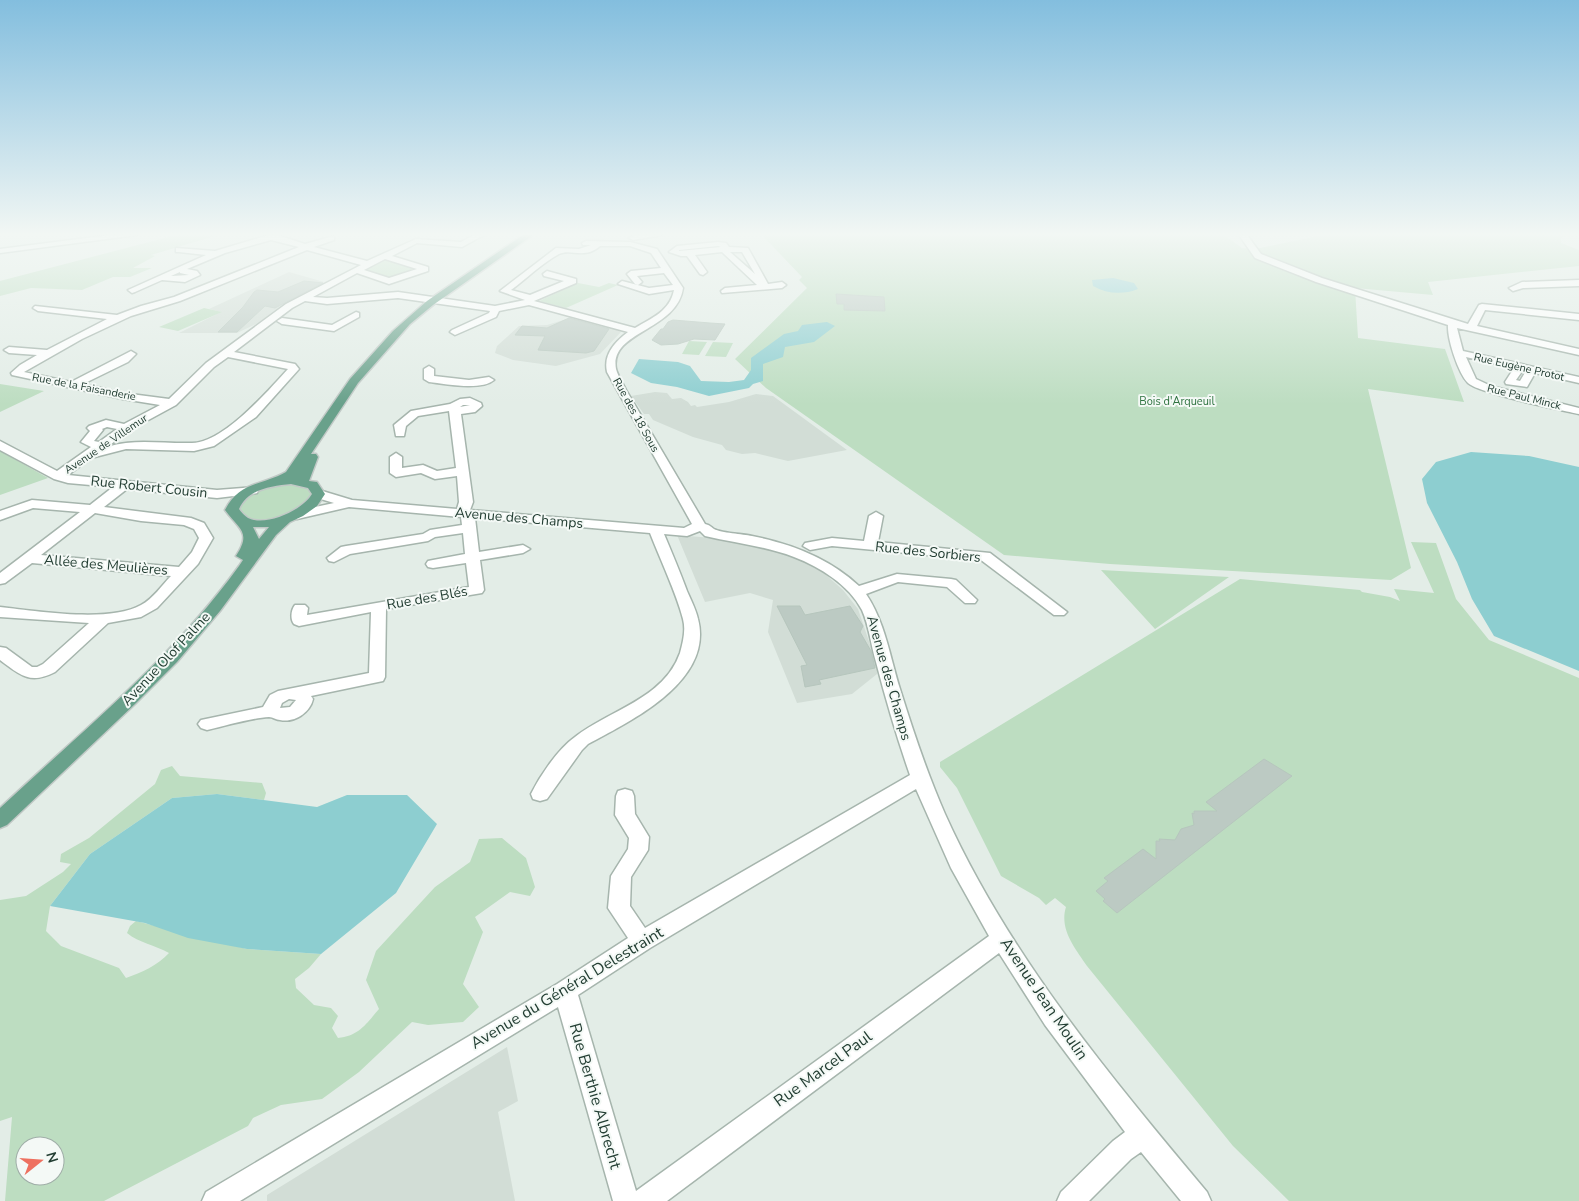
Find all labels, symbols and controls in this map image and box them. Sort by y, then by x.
street label: Rue Eugène Protot [1472,349,1566,385]
street label: Rue de la Faisanderie [31,370,137,404]
street label: Rue des 18 Sous [609,375,663,455]
street label: Rue Paul Minck [1485,381,1563,414]
park label: Bois d'Arqueuil [1139,394,1215,409]
street label: Avenue de Villemur [61,411,151,477]
street label: Rue Robert Cousin [90,471,208,503]
street label: Avenue des Champs [454,503,584,533]
street label: Rue des Sorbiers [874,537,982,567]
street label: Allée des Meulières [43,550,169,580]
street label: Rue des Blés [385,581,469,614]
street label: Avenue Olof Palme [118,608,214,710]
street label: Avenue des Champs [862,613,916,743]
street label: Avenue du Général Delestraint [467,921,668,1054]
street label: Avenue Jean Moulin [995,934,1093,1064]
street label: Rue Berthie Albrecht [564,1020,626,1172]
street label: Rue Marcel Paul [769,1026,877,1112]
north arrow [15,1136,65,1186]
text: N [41,1150,63,1165]

